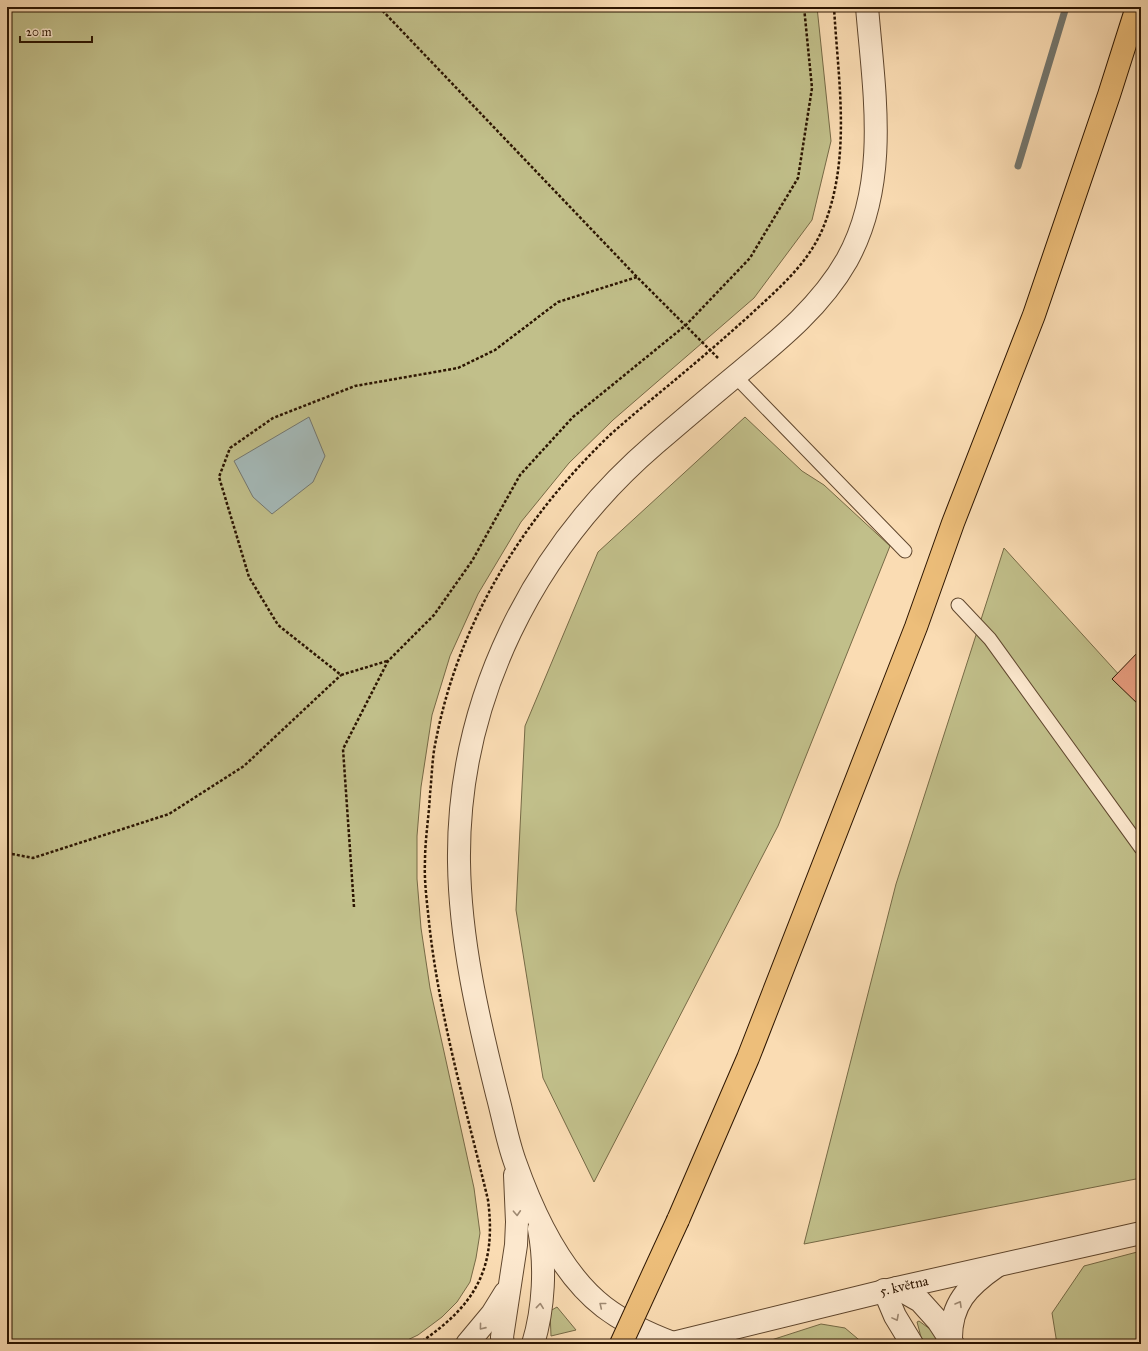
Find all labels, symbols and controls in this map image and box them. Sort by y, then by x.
scale bar [20,18,92,44]
text: 20 m [26,25,52,39]
one-way arrow [512,1210,521,1216]
street label: 5. května [878,1272,930,1300]
one-way arrow [954,1301,961,1308]
one-way arrow [535,1303,544,1309]
one-way arrow [599,1303,607,1310]
one-way arrow [892,1314,899,1321]
one-way arrow [480,1322,487,1329]

